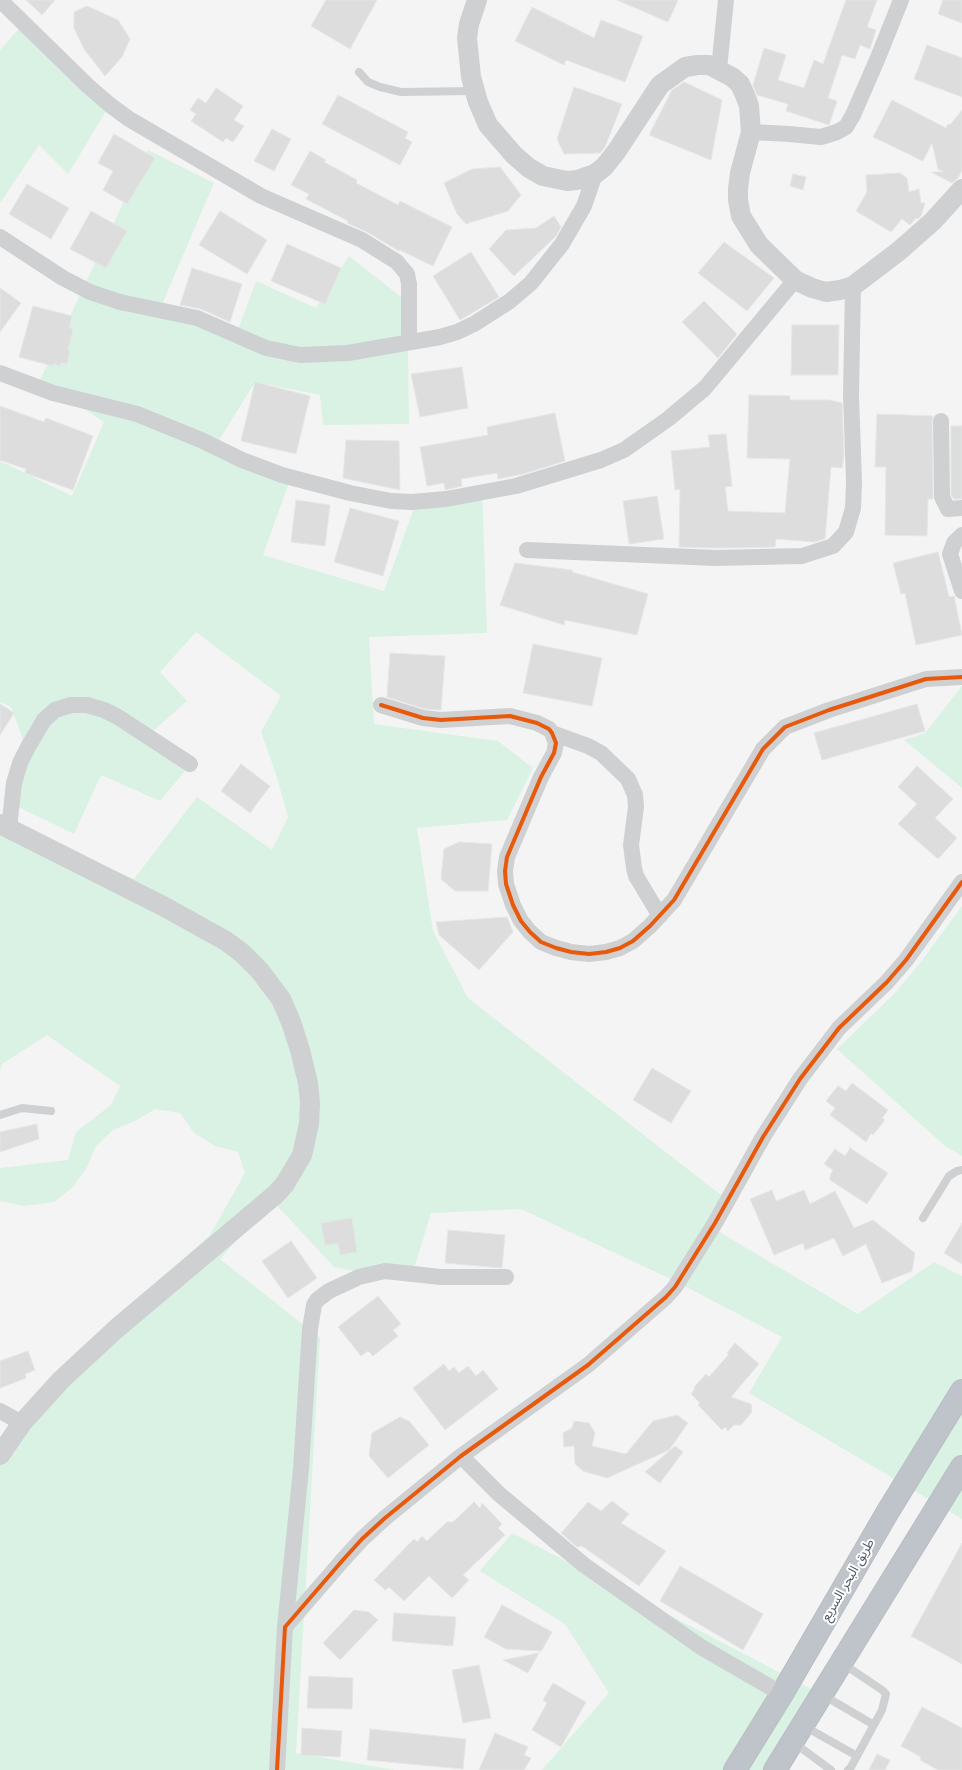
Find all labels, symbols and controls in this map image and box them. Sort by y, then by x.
street label: طريق البحر السريع [818,1536,878,1624]

